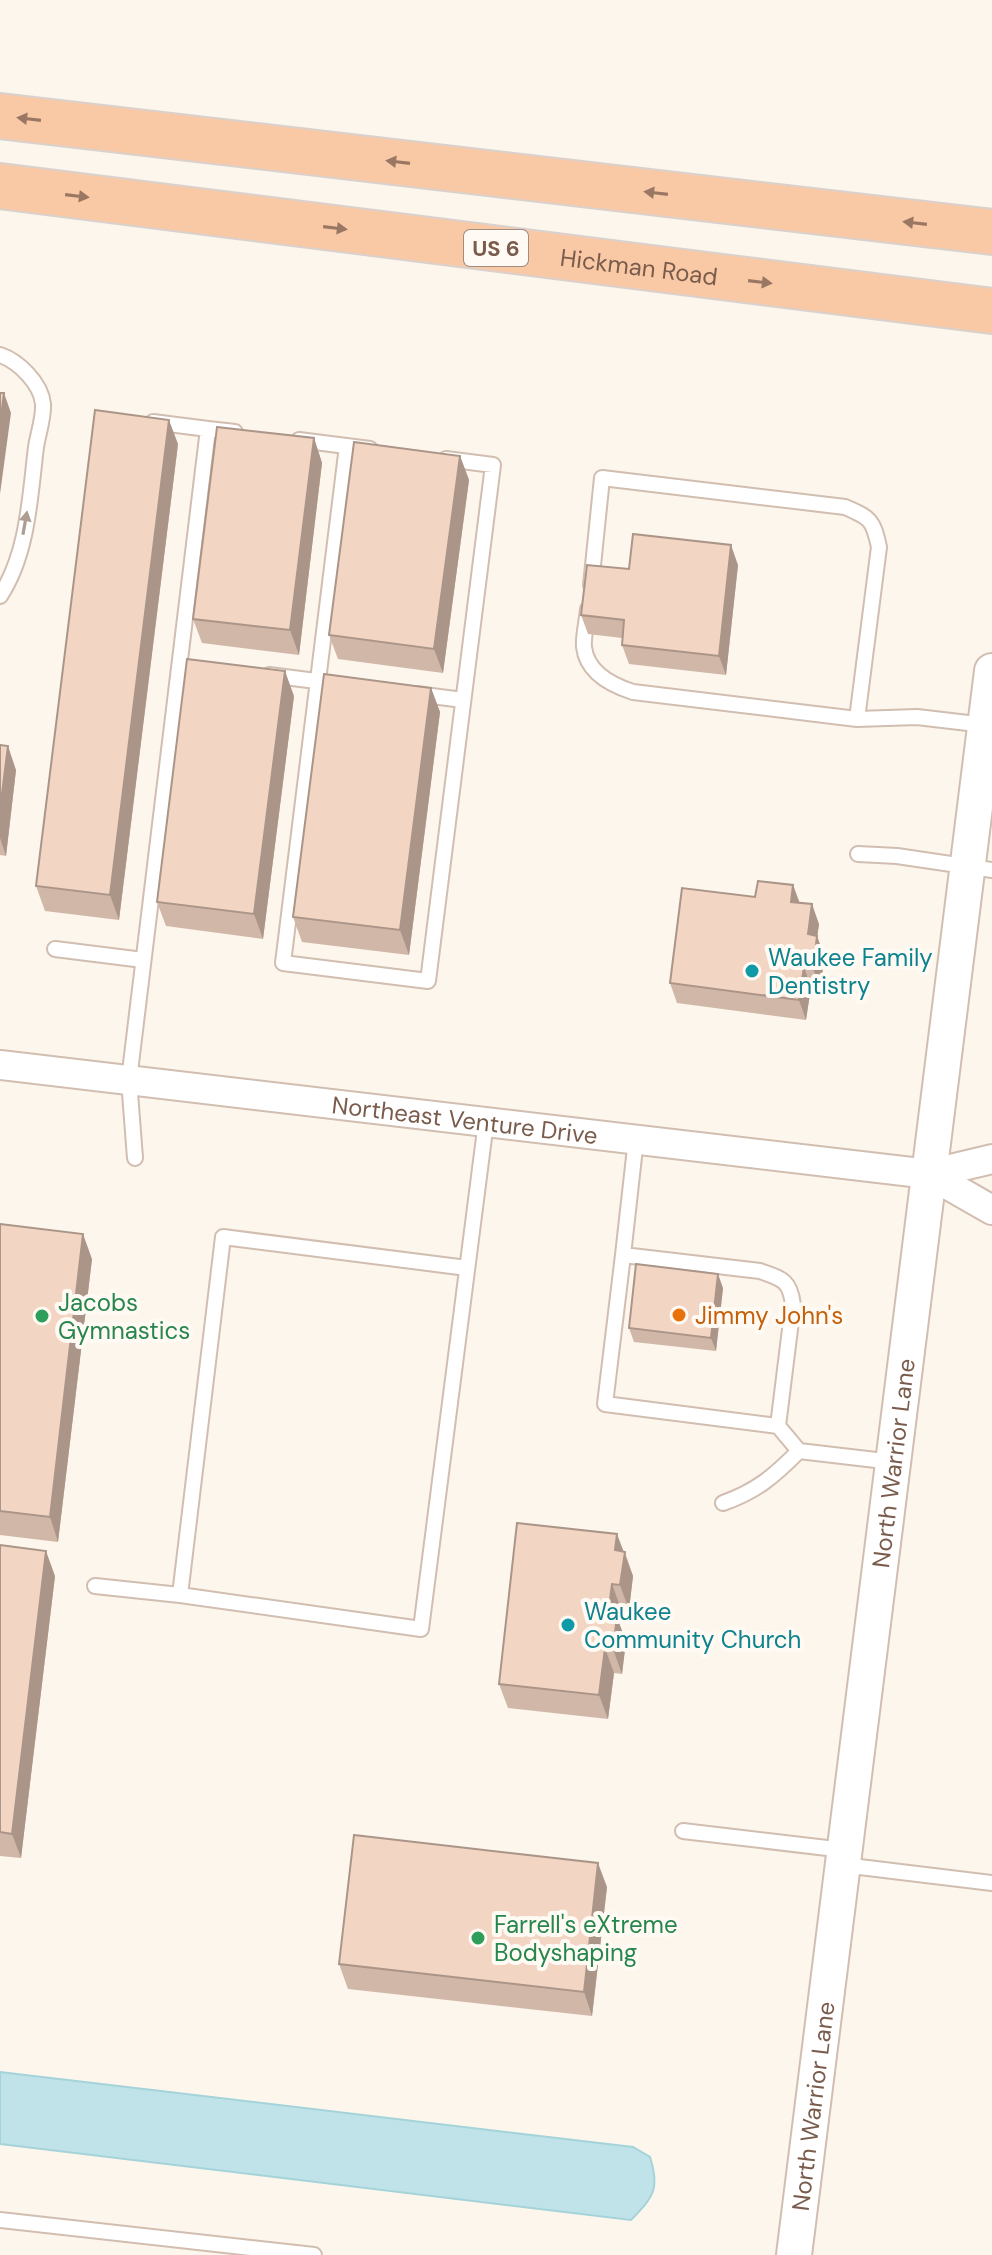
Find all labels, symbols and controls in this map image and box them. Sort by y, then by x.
one-way arrow [16,113,41,126]
one-way arrow [385,156,410,169]
one-way arrow [643,186,668,199]
one-way arrow [65,189,90,202]
one-way arrow [902,216,927,229]
one-way arrow [323,222,348,235]
road number: US 6 [464,230,528,266]
street label: Hickman Road [558,241,720,292]
one-way arrow [748,275,773,288]
one-way arrow [20,510,32,535]
place label: Waukee Family Dentistry [768,942,933,1001]
marker: Waukee Family Dentistry [743,962,761,980]
street label: Northeast Venture Drive [330,1089,599,1151]
place label: Jacobs Gymnastics [58,1287,190,1346]
place label: Jimmy John's [695,1300,843,1331]
marker: Jimmy John's [670,1306,688,1324]
marker: Jacobs Gymnastics [33,1307,51,1325]
street label: North Warrior Lane [865,1357,921,1570]
place label: Waukee Community Church [584,1596,801,1655]
marker: Waukee Community Church [559,1616,577,1634]
place label: Farrell's eXtreme Bodyshaping [494,1909,678,1968]
marker: Farrell's eXtreme Bodyshaping [469,1929,487,1947]
street label: North Warrior Lane [784,2000,841,2213]

